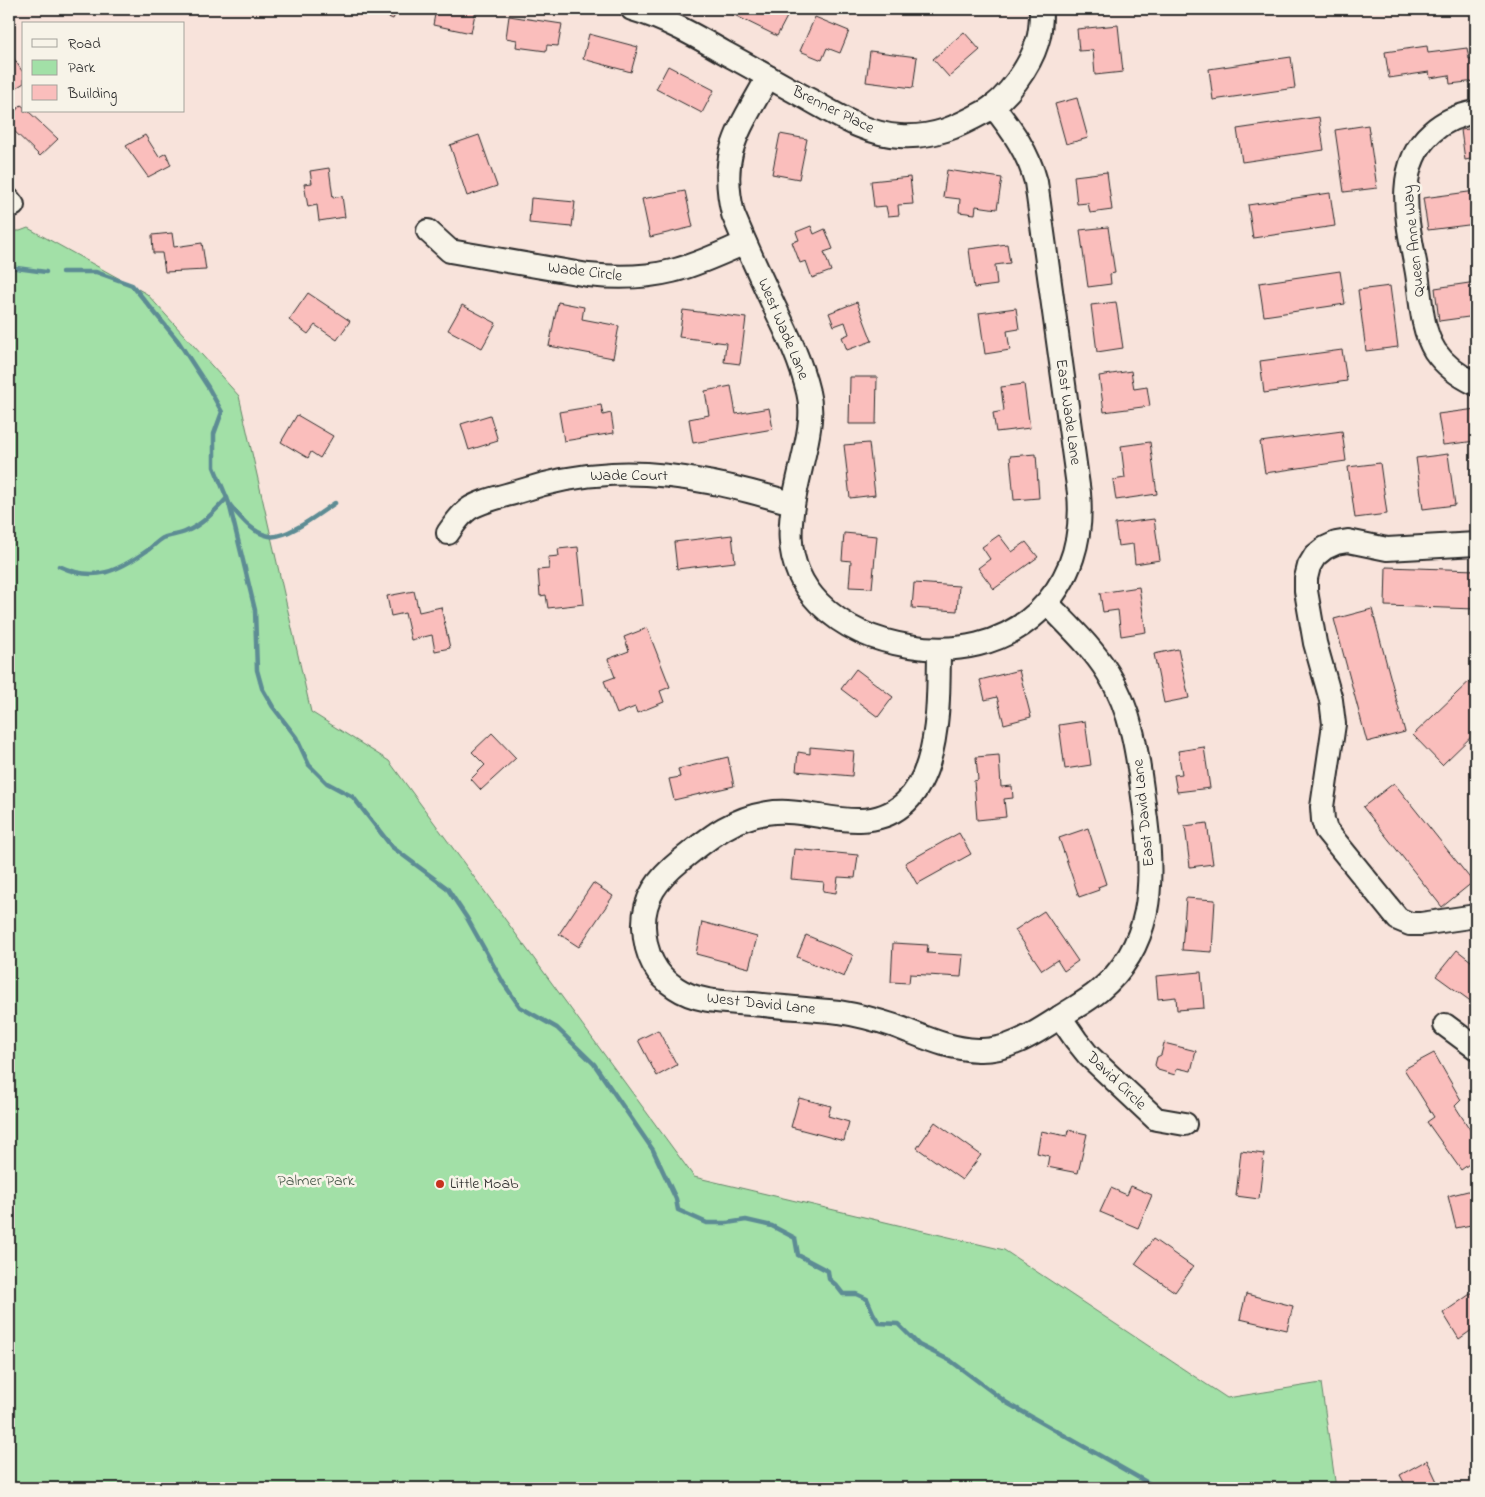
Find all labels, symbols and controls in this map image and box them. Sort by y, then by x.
legend [22,22,185,112]
text: Road [68,33,101,55]
text: Park [68,57,96,79]
street label: Brenner Place [787,79,879,141]
text: Building [67,83,117,106]
street label: Queen Anne Way [1396,184,1432,298]
street label: Wade Circle [546,256,624,289]
street label: West Wade Lane [751,275,815,384]
street label: East Wade Lane [1049,358,1087,467]
street label: Wade Court [590,464,668,488]
street label: East David Lane [1126,757,1162,868]
street label: West David Lane [705,986,817,1022]
street label: David Circle [1080,1045,1152,1117]
park label: Palmer Park [277,1169,356,1193]
place label: Little Moab [450,1172,519,1196]
marker: Little Moab [434,1178,446,1190]

